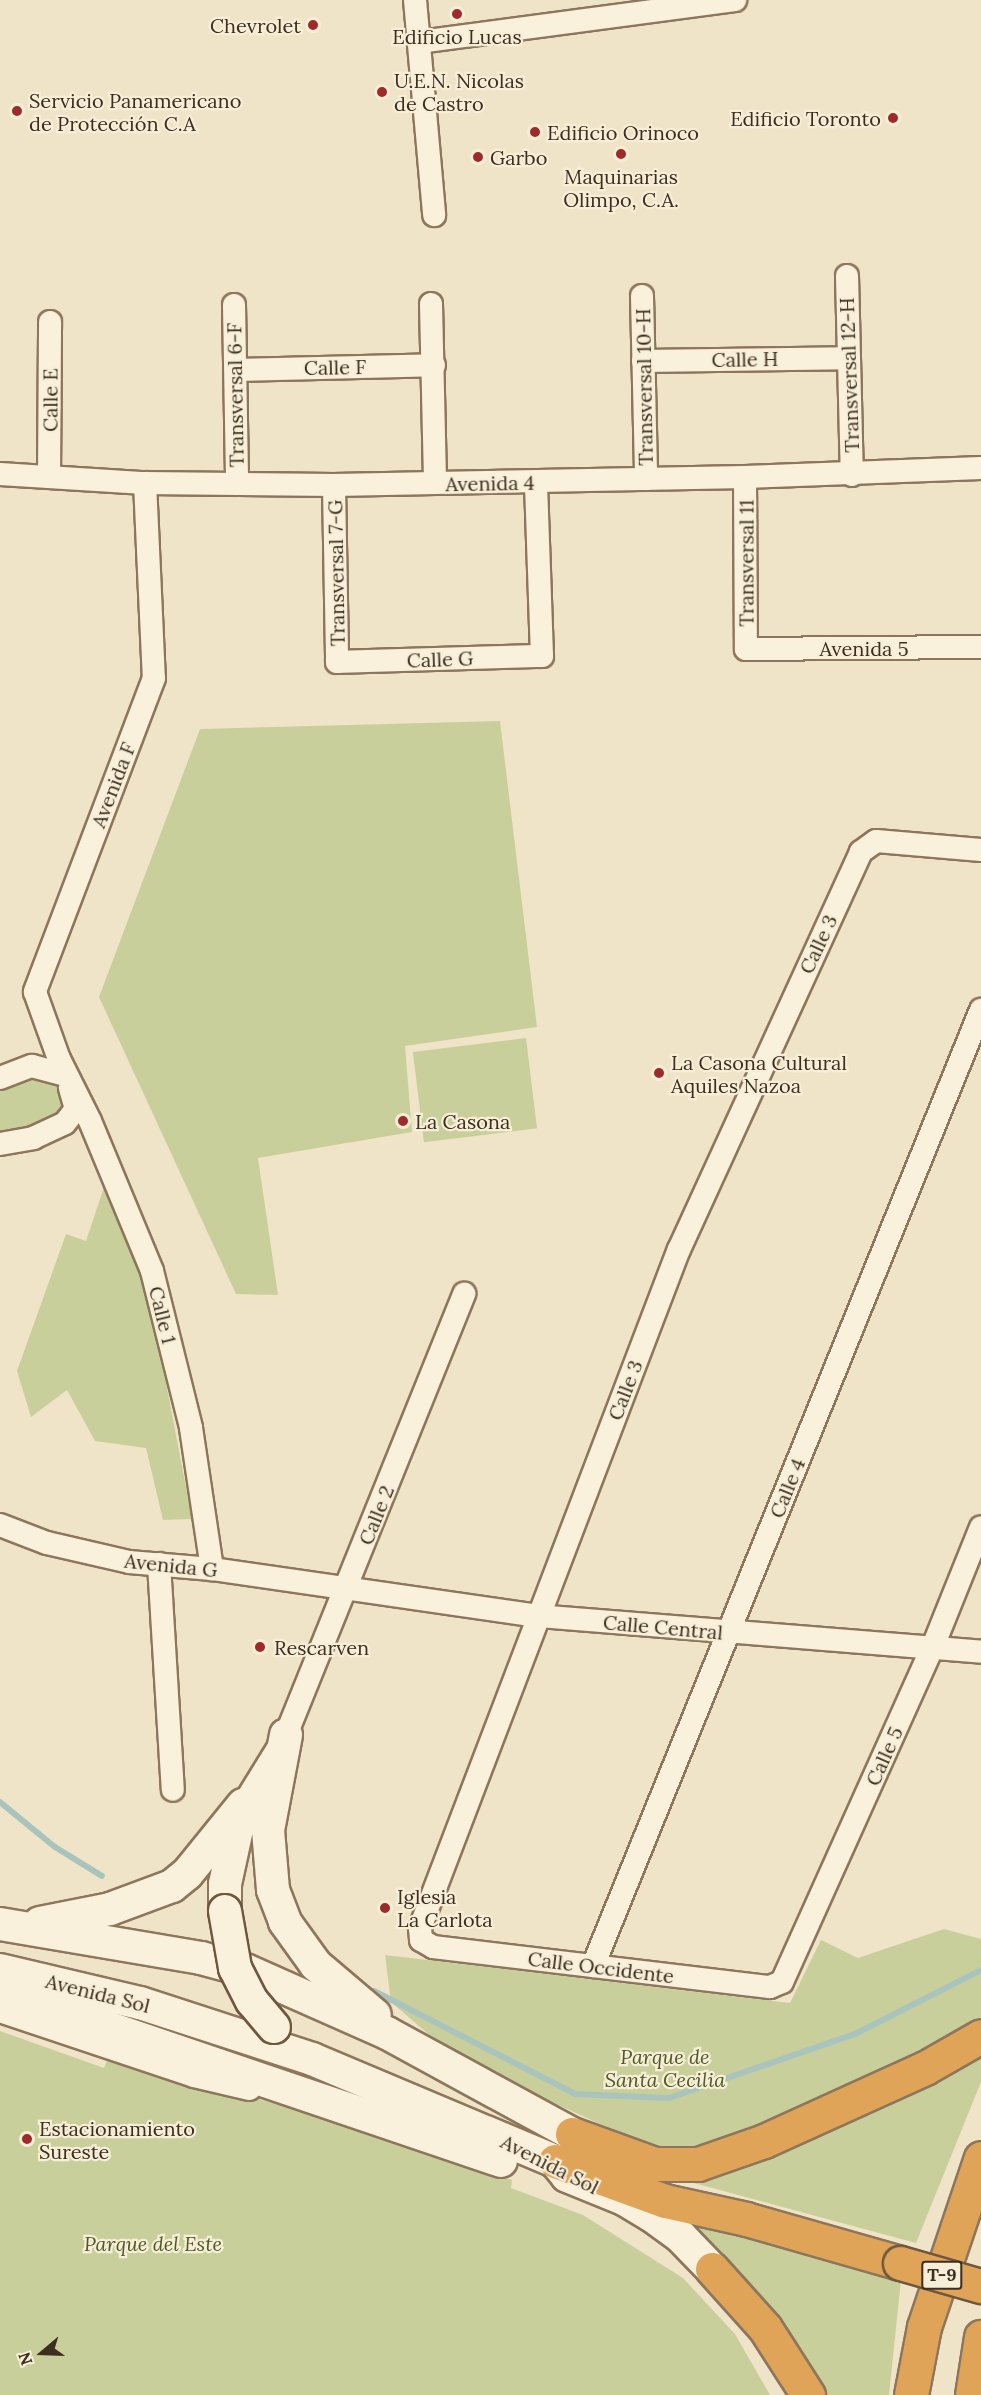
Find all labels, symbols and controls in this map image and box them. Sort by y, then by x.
marker: Edificio Lucas [450,7,464,21]
place label: Chevrolet [210,13,301,37]
marker: Chevrolet [306,18,320,32]
place label: Edificio Lucas [392,24,522,48]
place label: U.E.N. Nicolas de Castro [394,68,524,115]
marker: U.E.N. Nicolas de Castro [375,85,389,99]
place label: Servicio Panamericano de Protección C.A [29,88,241,135]
marker: Servicio Panamericano de Protección C.A [10,104,24,118]
place label: Edificio Toronto [730,106,881,130]
marker: Edificio Toronto [886,111,900,125]
place label: Edificio Orinoco [547,120,699,144]
marker: Edificio Orinoco [528,125,542,139]
place label: Garbo [490,145,547,169]
marker: Maquinarias Olimpo, C.A. [614,147,628,161]
marker: Garbo [471,150,485,164]
place label: Maquinarias Olimpo, C.A. [563,164,679,211]
street label: Transversal 12-H [834,297,864,453]
street label: Transversal 10-H [631,308,657,466]
street label: Transversal 6-F [222,323,248,467]
street label: Calle H [711,346,779,372]
street label: Calle F [304,354,366,380]
street label: Calle E [38,368,62,432]
street label: Avenida 4 [445,470,535,496]
street label: Transversal 11 [734,499,758,627]
street label: Transversal 7-G [323,500,349,646]
street label: Avenida 5 [819,636,909,660]
street label: Calle G [406,646,474,672]
street label: Avenida F [86,739,140,831]
street label: Calle 3 [794,911,842,977]
place label: La Casona Cultural Aquiles Nazoa [671,1050,847,1097]
marker: La Casona Cultural Aquiles Nazoa [652,1066,666,1080]
place label: La Casona [415,1109,510,1133]
marker: La Casona [396,1114,410,1128]
street label: Calle 1 [144,1284,182,1346]
street label: Calle 3 [603,1357,647,1423]
street label: Calle 4 [764,1455,810,1521]
street label: Calle 2 [353,1482,399,1548]
street label: Avenida G [123,1548,219,1582]
street label: Calle Central [602,1610,724,1644]
place label: Rescarven [274,1635,369,1659]
marker: Rescarven [251,1638,269,1656]
street label: Calle 5 [860,1723,908,1789]
place label: Iglesia La Carlota [397,1884,493,1931]
marker: Iglesia La Carlota [378,1901,392,1915]
street label: Calle Occidente [526,1946,676,1988]
street label: Avenida Sol [43,1968,153,2018]
park label: Parque de Santa Cecilia [605,2044,725,2091]
place label: Estacionamiento Sureste [39,2116,195,2163]
street label: Avenida Sol [497,2129,603,2199]
marker: Estacionamiento Sureste [20,2132,34,2146]
park label: Parque del Este [84,2231,222,2255]
road number: T-9 [921,2260,963,2290]
north arrow [12,2323,72,2383]
text: N [14,2350,36,2368]

